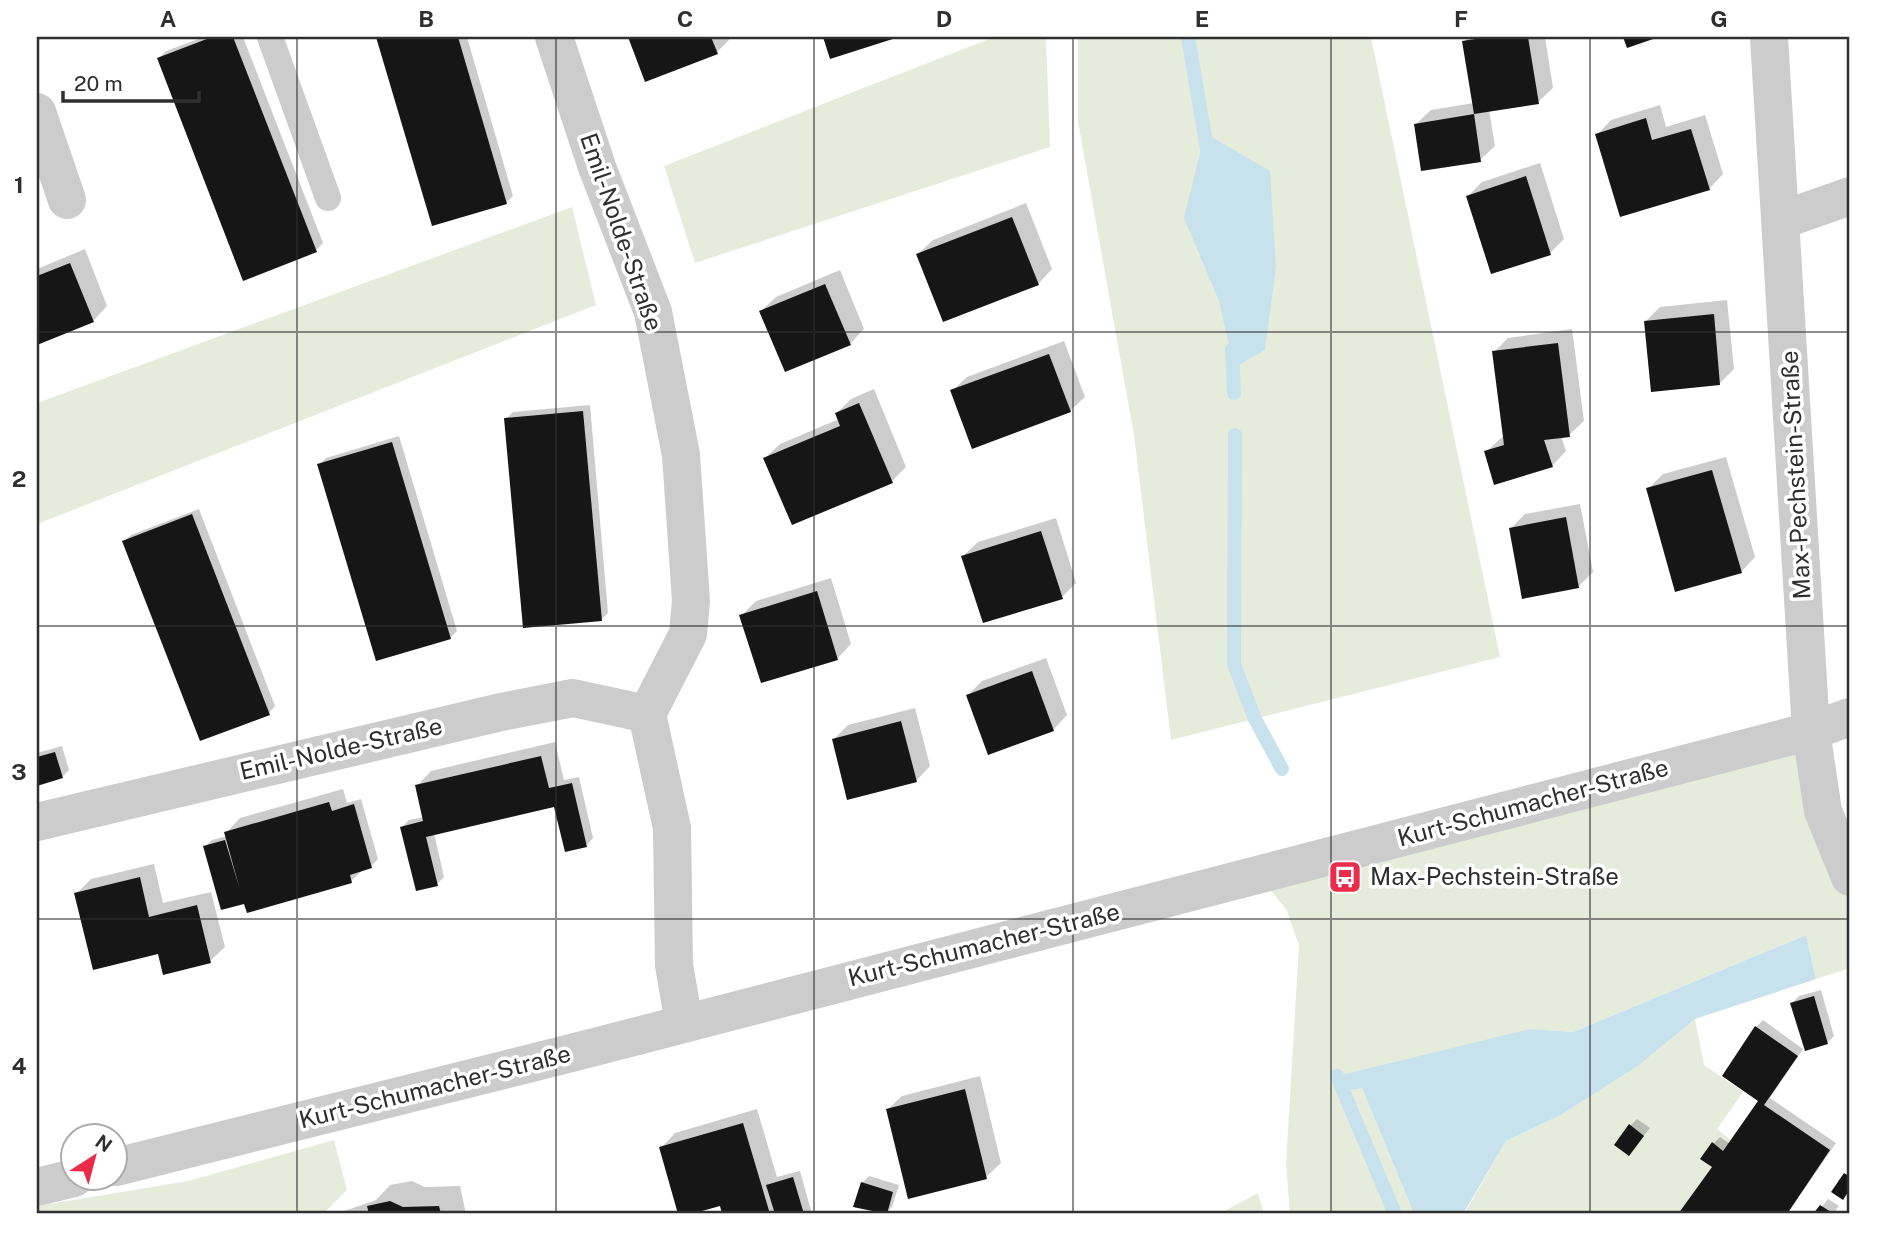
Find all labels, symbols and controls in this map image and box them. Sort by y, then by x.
text: A [160,5,177,32]
text: B [418,5,434,32]
text: C [677,5,693,32]
text: D [936,5,952,32]
text: E [1195,5,1209,32]
text: F [1454,5,1468,32]
text: G [1710,5,1728,32]
scale bar [63,60,200,104]
text: 20 m [74,71,123,96]
street label: Emil-Nolde-Straße [575,129,669,334]
text: 1 [14,171,24,198]
street label: Max-Pechstein-Straße [1775,350,1815,600]
text: 2 [12,465,26,492]
street label: Emil-Nolde-Straße [237,711,445,785]
street label: Kurt-Schumacher-Straße [1394,752,1671,852]
text: 3 [11,758,27,785]
bus stop icon: Max-Pechstein-Straße [1326,858,1364,896]
place label: Max-Pechstein-Straße [1370,862,1619,890]
street label: Kurt-Schumacher-Straße [845,897,1122,991]
street label: Kurt-Schumacher-Straße [296,1039,573,1133]
text: 4 [11,1052,27,1079]
north arrow [60,1122,130,1192]
text: N [92,1130,116,1157]

